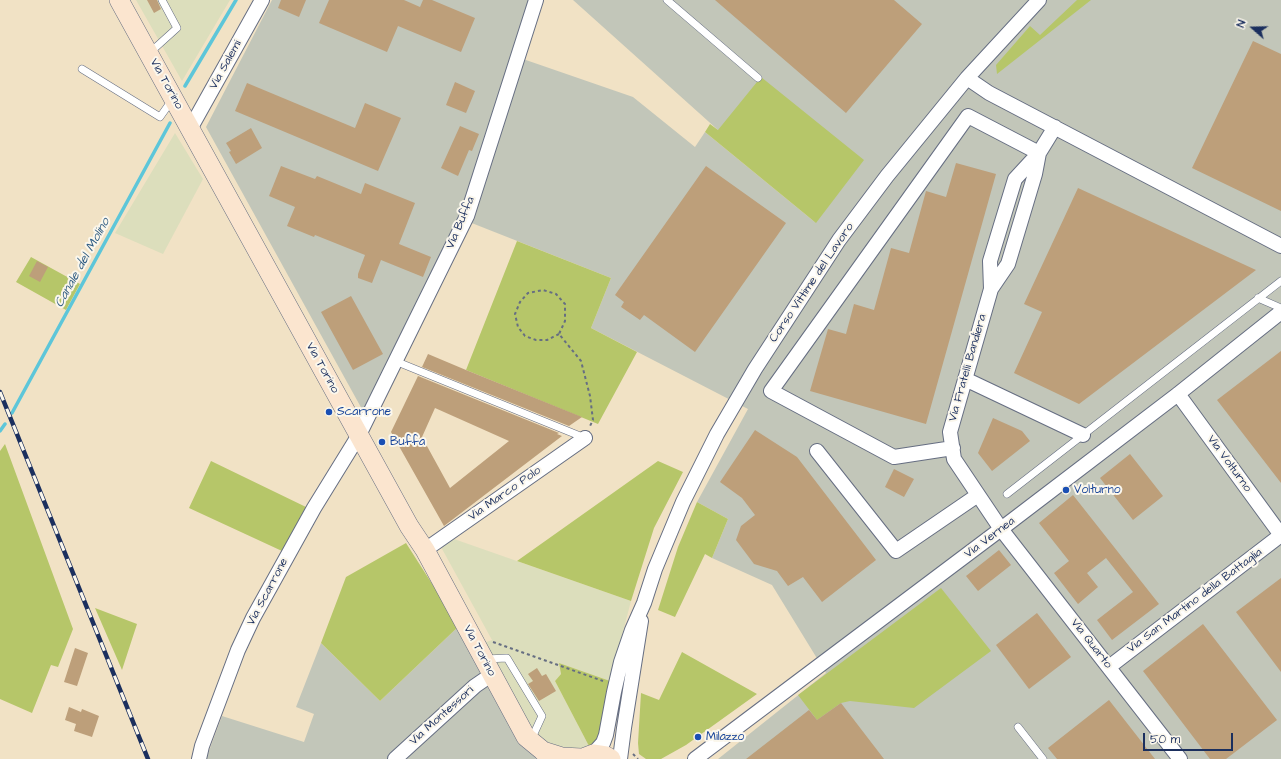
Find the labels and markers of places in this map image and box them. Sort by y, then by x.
place label: Scarrone [337,405,391,419]
marker: Scarrone [324,407,334,417]
place label: Buffa [390,435,425,449]
marker: Buffa [377,437,387,447]
place label: Volturno [1074,483,1120,497]
marker: Volturno [1061,485,1071,495]
place label: Milazzo [706,730,744,744]
marker: Milazzo [693,732,703,742]

